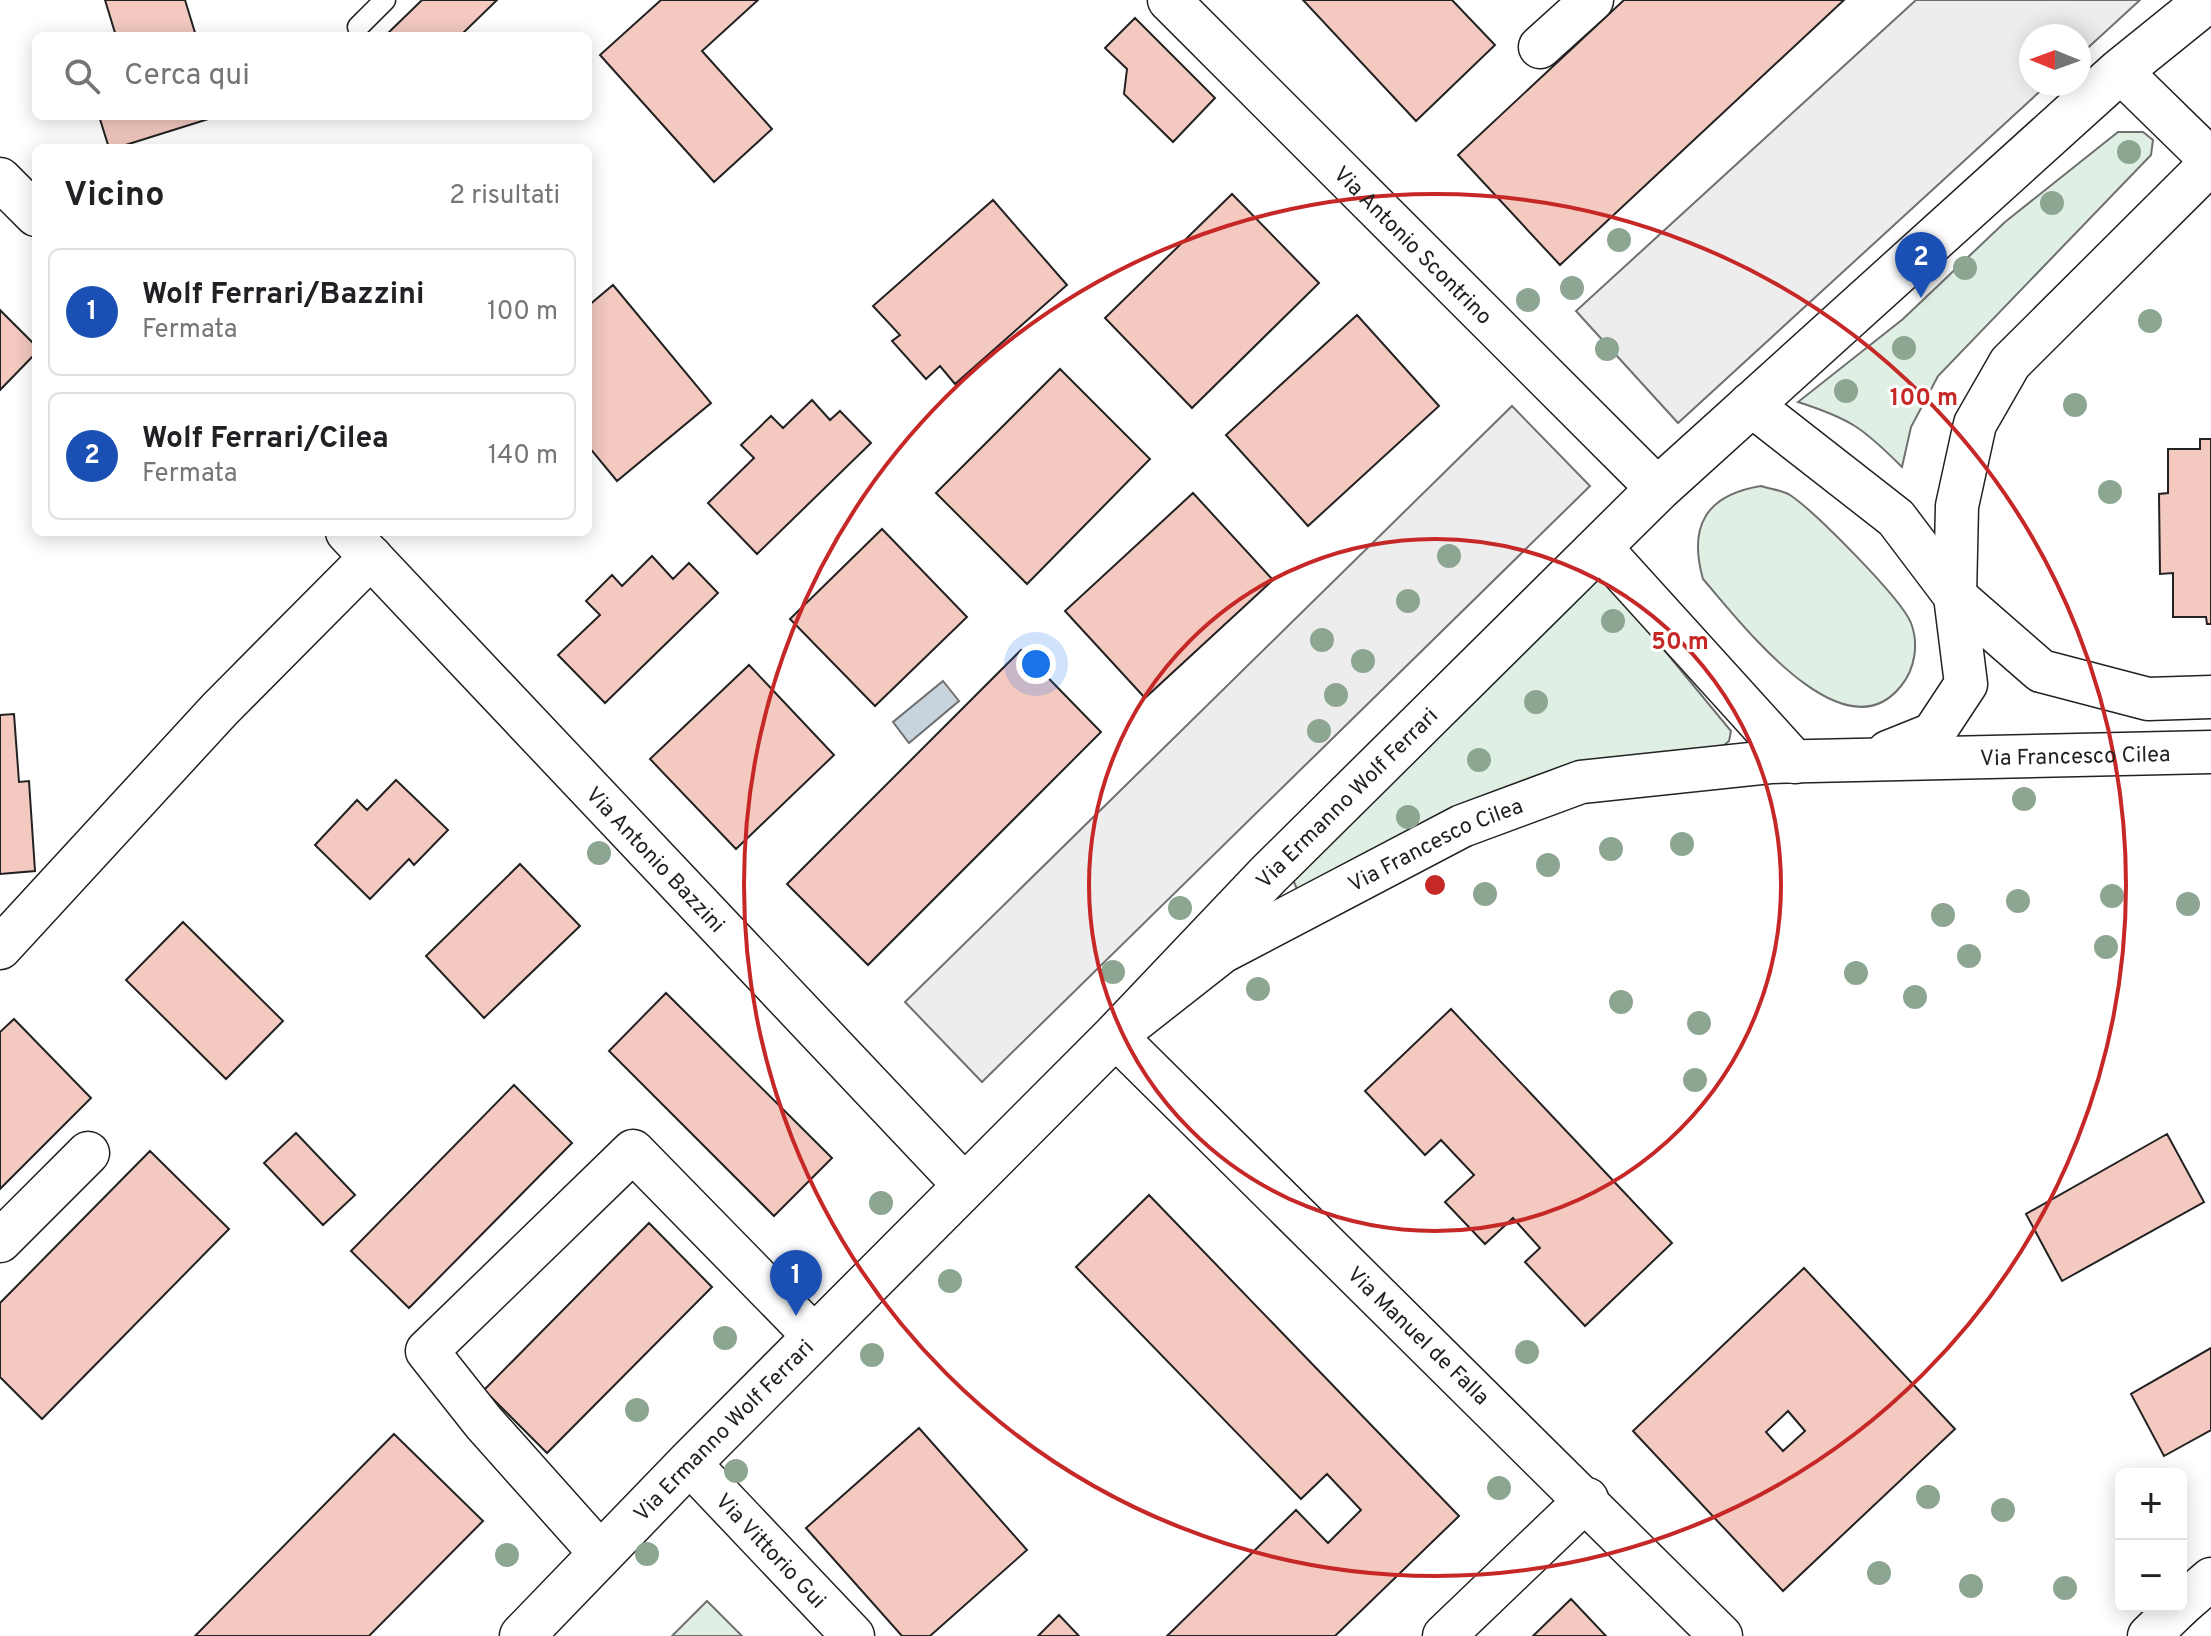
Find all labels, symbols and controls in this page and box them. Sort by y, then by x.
north arrow [2019,24,2091,96]
search box [32,32,592,120]
icon: search [60,54,104,98]
text: Cerca qui [124,58,250,95]
street label: Via Antonio Scontrino [1327,161,1497,331]
text: Vicino [64,175,164,218]
text: 2 risultati [449,180,560,213]
pin: 2 [1895,232,1947,298]
text: Wolf Ferrari/Bazzini [142,277,425,314]
text: 1 [87,296,97,329]
text: 100 m [487,296,558,329]
text: Fermata [142,314,237,347]
text: 100 m [1890,384,1958,414]
text: Wolf Ferrari/Cilea [142,421,389,458]
text: 2 [84,440,100,473]
text: 140 m [488,440,558,473]
text: Fermata [142,458,237,491]
text: 50 m [1651,628,1709,658]
your location [1016,644,1056,684]
street label: Via Ermanno Wolf Ferrari [1252,703,1445,895]
street label: Via Francesco Cilea [1980,742,2171,773]
street label: Via Antonio Bazzini [579,782,730,939]
street label: Via Francesco Cilea [1344,794,1527,899]
centre of rings [1421,871,1449,899]
pin: 1 [770,1250,822,1316]
street label: Via Manuel de Falla [1340,1262,1494,1412]
street label: Via Ermanno Wolf Ferrari [629,1335,820,1528]
map controls [2115,1468,2187,1612]
button: + [2115,1468,2187,1540]
street label: Via Vittorio Gui [709,1489,831,1615]
button: − [2115,1540,2187,1612]

